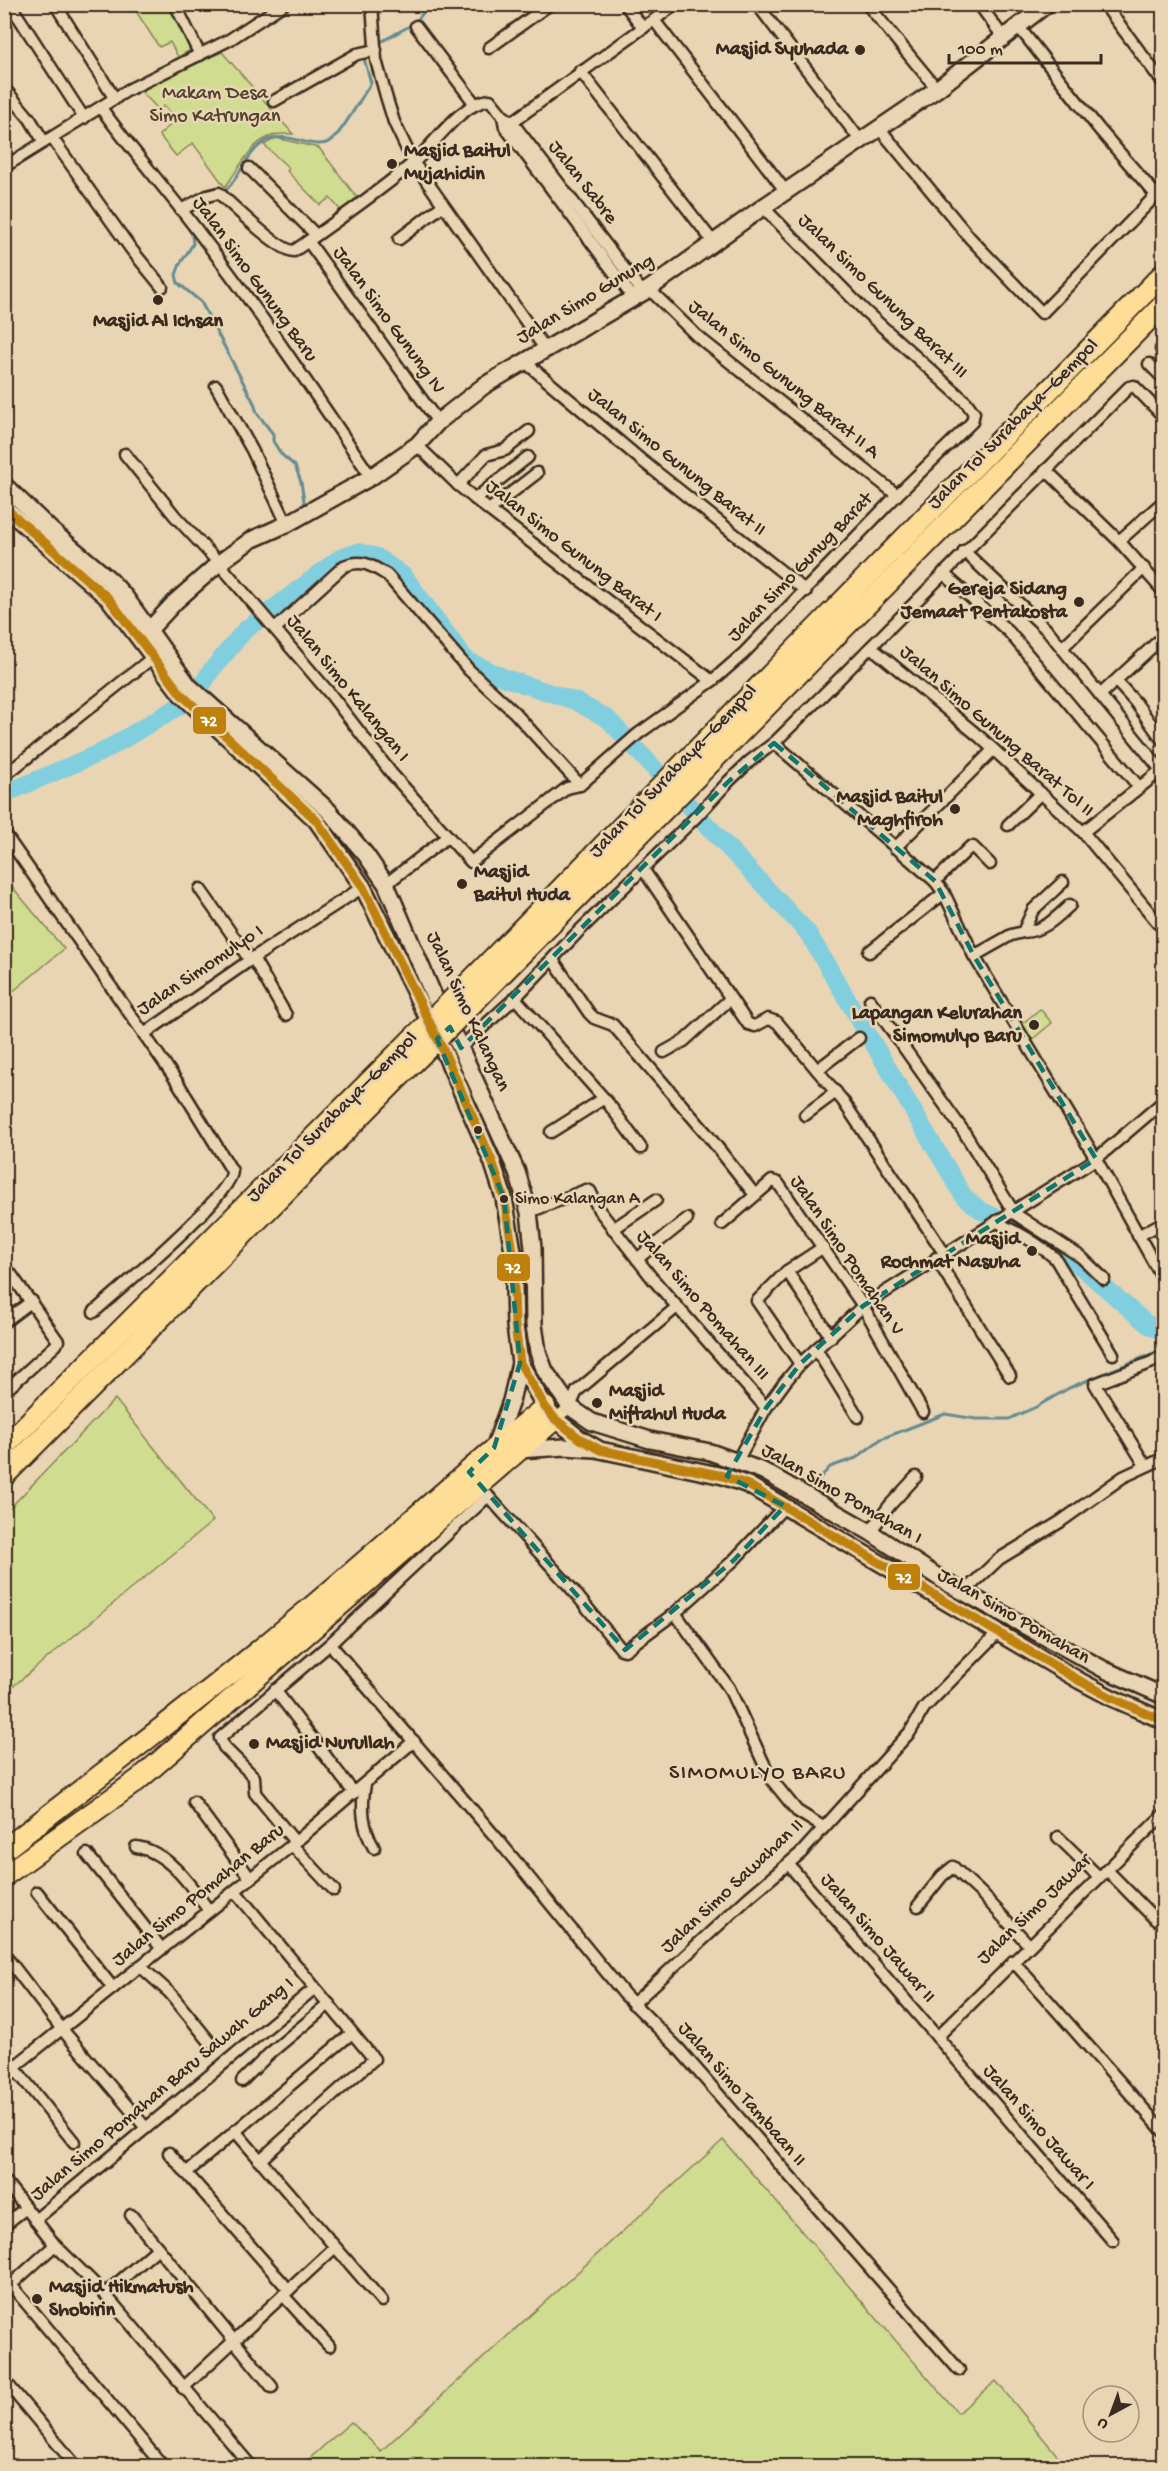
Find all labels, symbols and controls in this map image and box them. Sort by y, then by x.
scale bar [949,27,1100,65]
place label: Masjid Syuhada [716,39,849,62]
text: 100 m [957,40,1003,61]
marker: Masjid Syuhada [853,43,867,57]
park label: Makam Desa Simo Katrungan [149,83,281,129]
street label: Jalan Sabre [542,137,622,230]
place label: Masjid Baitul Mujahidin [404,141,511,187]
marker: Masjid Baitul Mujahidin [385,157,399,171]
street label: Jalan Simo Gunung Baru [186,193,322,368]
street label: Jalan Simo Gunung Barat III [792,210,972,384]
street label: Jalan Simo Gunung IV [327,243,449,399]
street label: Jalan Simo Gunung [513,250,659,350]
marker: Masjid Al Ichsan [151,293,165,307]
street label: Jalan Simo Gunung Barat II A [683,296,884,465]
place label: Masjid Al Ichsan [93,311,224,334]
street label: Jalan Tol Surabaya–Gempol [924,335,1104,515]
street label: Jalan Simo Gunung Barat II [582,384,770,542]
street label: Jalan Simo Gunung Barat I [480,476,666,628]
street label: Jalan Simo Gunug Barat [724,487,880,648]
place label: Gereja Sidang Jemaat Pentakosta [900,579,1068,625]
marker: Gereja Sidang Jemaat Pentakosta [1072,595,1086,609]
street label: Jalan Simo Kalangan I [280,611,414,767]
street label: Jalan Simo Gunung Barat Tol II [894,641,1098,823]
street label: Jalan Tol Surabaya–Gempol [585,681,763,863]
line badge: 72 [192,706,227,735]
text: 72 [200,714,217,733]
place label: Masjid Baitul Maghfiroh [836,787,944,833]
marker: Masjid Baitul Maghfiroh [948,802,962,816]
place label: Masjid Baitul Huda [473,862,571,908]
marker: Masjid Baitul Huda [455,877,469,891]
street label: Jalan Simomulyo I [133,920,269,1022]
street label: Jalan Simo Kalangan [420,929,514,1096]
place label: Lapangan Kelurahan Simomulyo Baru [852,1003,1023,1049]
marker: Lapangan Kelurahan Simomulyo Baru [1027,1018,1041,1032]
street label: Jalan Tol Surabaya–Gempol [243,1028,423,1208]
unlabelled marker [472,1124,484,1136]
street label: Jalan Simo Pomahan V [784,1172,908,1340]
place label: Simo Kalangan A [515,1189,641,1210]
marker: Simo Kalangan A [498,1193,510,1205]
street label: Jalan Simo Pomahan III [630,1226,774,1386]
place label: Masjid Rochmat Nasuha [880,1229,1022,1275]
marker: Masjid Rochmat Nasuha [1025,1244,1039,1258]
line badge: 72 [496,1253,531,1282]
text: 72 [504,1261,521,1280]
place label: Masjid Miftahul Huda [609,1381,726,1427]
marker: Masjid Miftahul Huda [590,1396,604,1410]
street label: Jalan Simo Pomahan I [756,1440,926,1550]
line badge: 72 [887,1563,921,1591]
street label: Jalan Simo Pomahan [933,1564,1094,1670]
text: 72 [895,1571,912,1590]
place label: Masjid Nurullah [266,1733,395,1756]
marker: Masjid Nurullah [247,1737,261,1751]
district label: SIMOMULYO BARU [669,1761,847,1787]
street label: Jalan Simo Sawahan II [657,1815,809,1959]
street label: Jalan Simo Pomahan Baru [108,1819,290,1973]
street label: Jalan Simo Jawar [973,1848,1098,1970]
street label: Jalan Simo Jawar II [814,1870,940,2008]
street label: Jalan Simo Pomahan Baru Sawah Gang I [27,1973,299,2207]
street label: Jalan Simo Tambaan II [672,2018,810,2172]
street label: Jalan Simo Jawar I [977,2060,1099,2196]
place label: Masjid Hikmatush Shobirin [49,2277,194,2323]
marker: Masjid Hikmatush Shobirin [30,2292,44,2306]
north arrow [1081,2384,1141,2444]
text: U [1093,2412,1113,2433]

